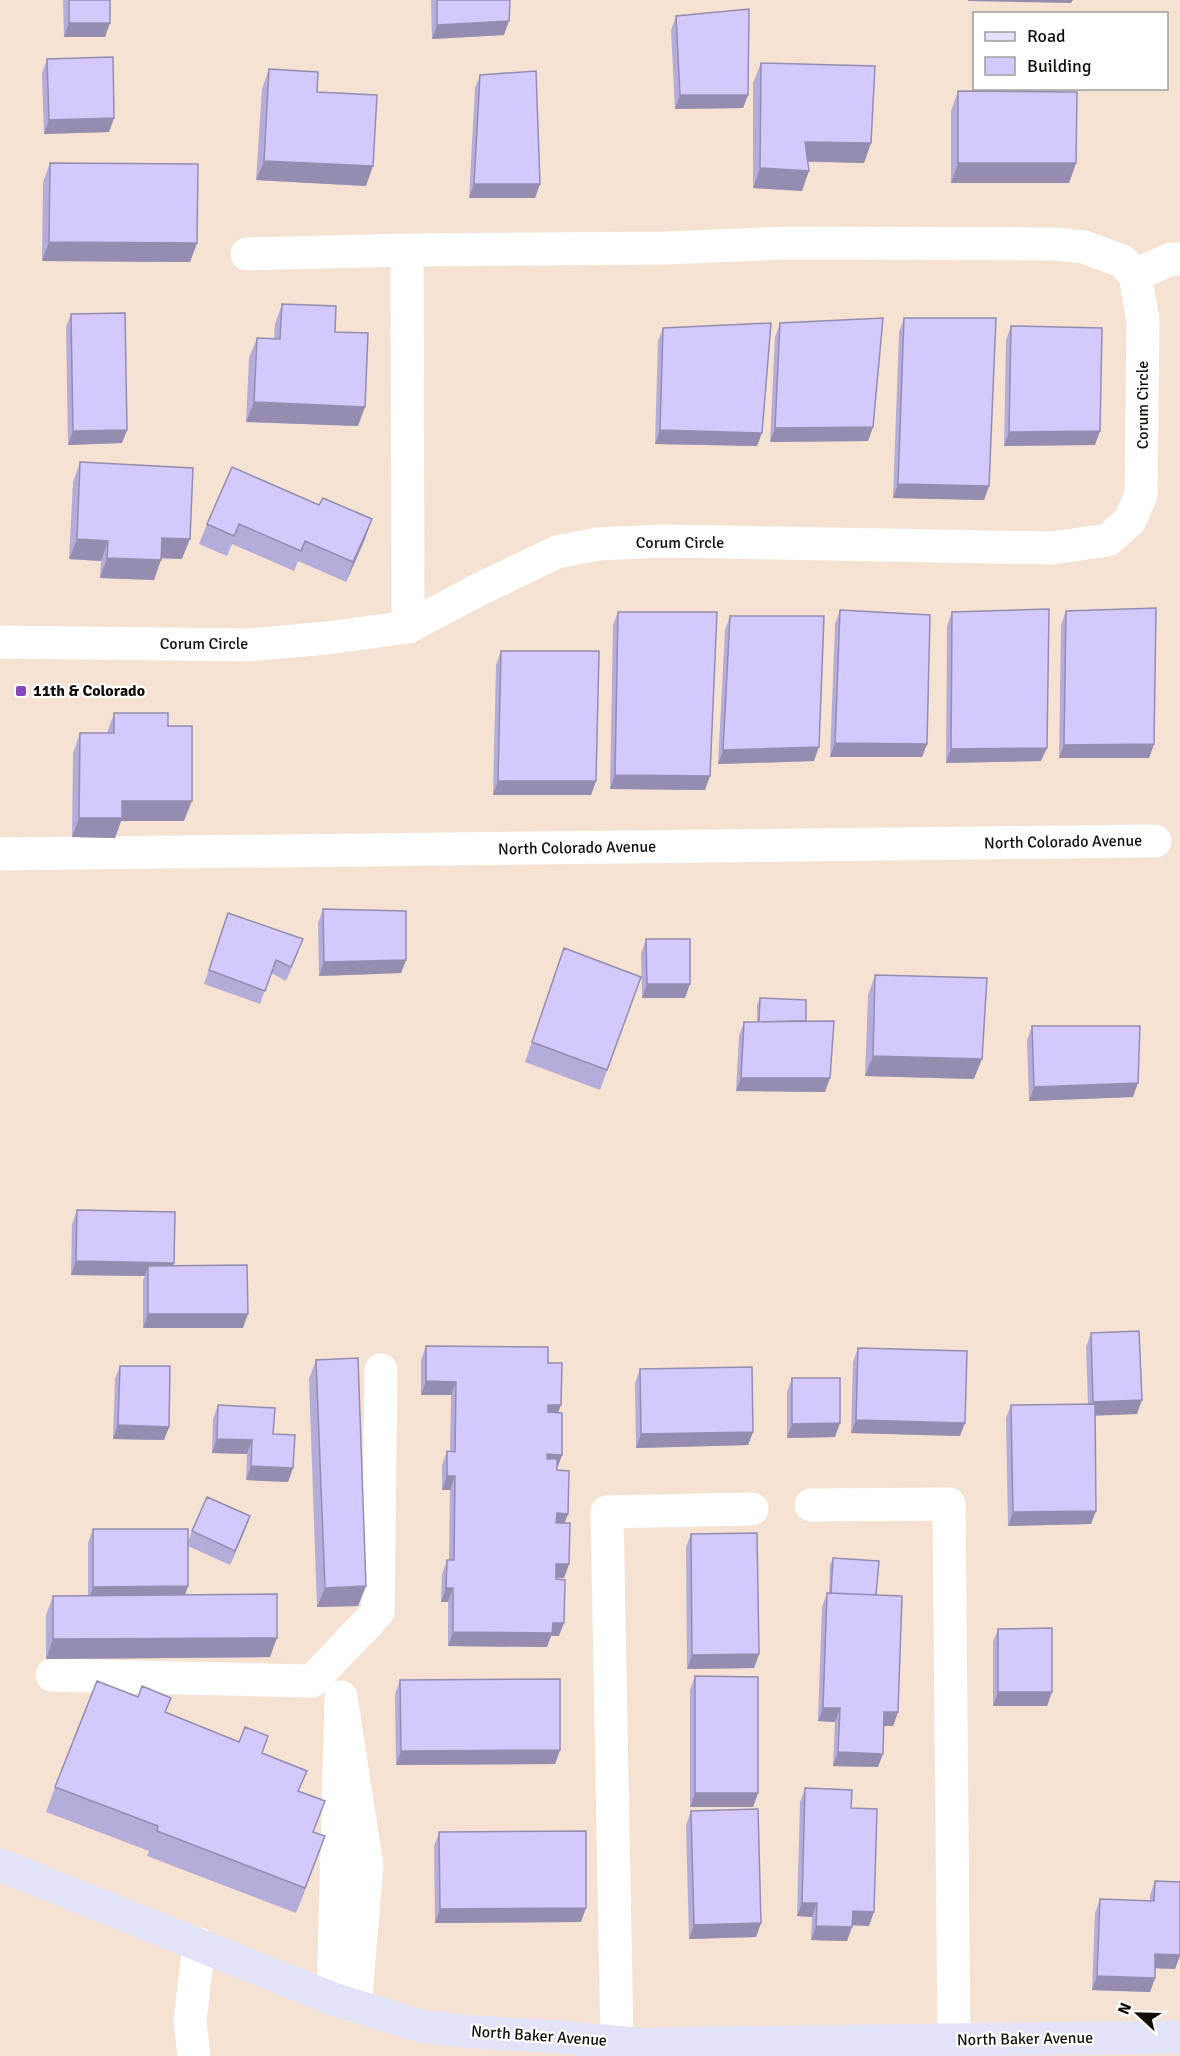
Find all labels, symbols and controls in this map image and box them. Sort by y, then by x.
legend [973,12,1168,90]
text: Road [1027,25,1066,47]
text: Building [1027,55,1091,77]
street label: Corum Circle [1133,361,1153,449]
street label: Corum Circle [636,533,724,553]
street label: Corum Circle [160,634,248,654]
place label: 11th & Colorado [33,681,145,701]
marker: 11th & Colorado [14,684,28,698]
street label: North Colorado Avenue [984,831,1142,853]
street label: North Colorado Avenue [498,837,656,859]
north arrow [1108,1984,1168,2044]
text: N [1114,2000,1136,2018]
street label: North Baker Avenue [470,2021,608,2051]
street label: North Baker Avenue [957,2028,1093,2050]

